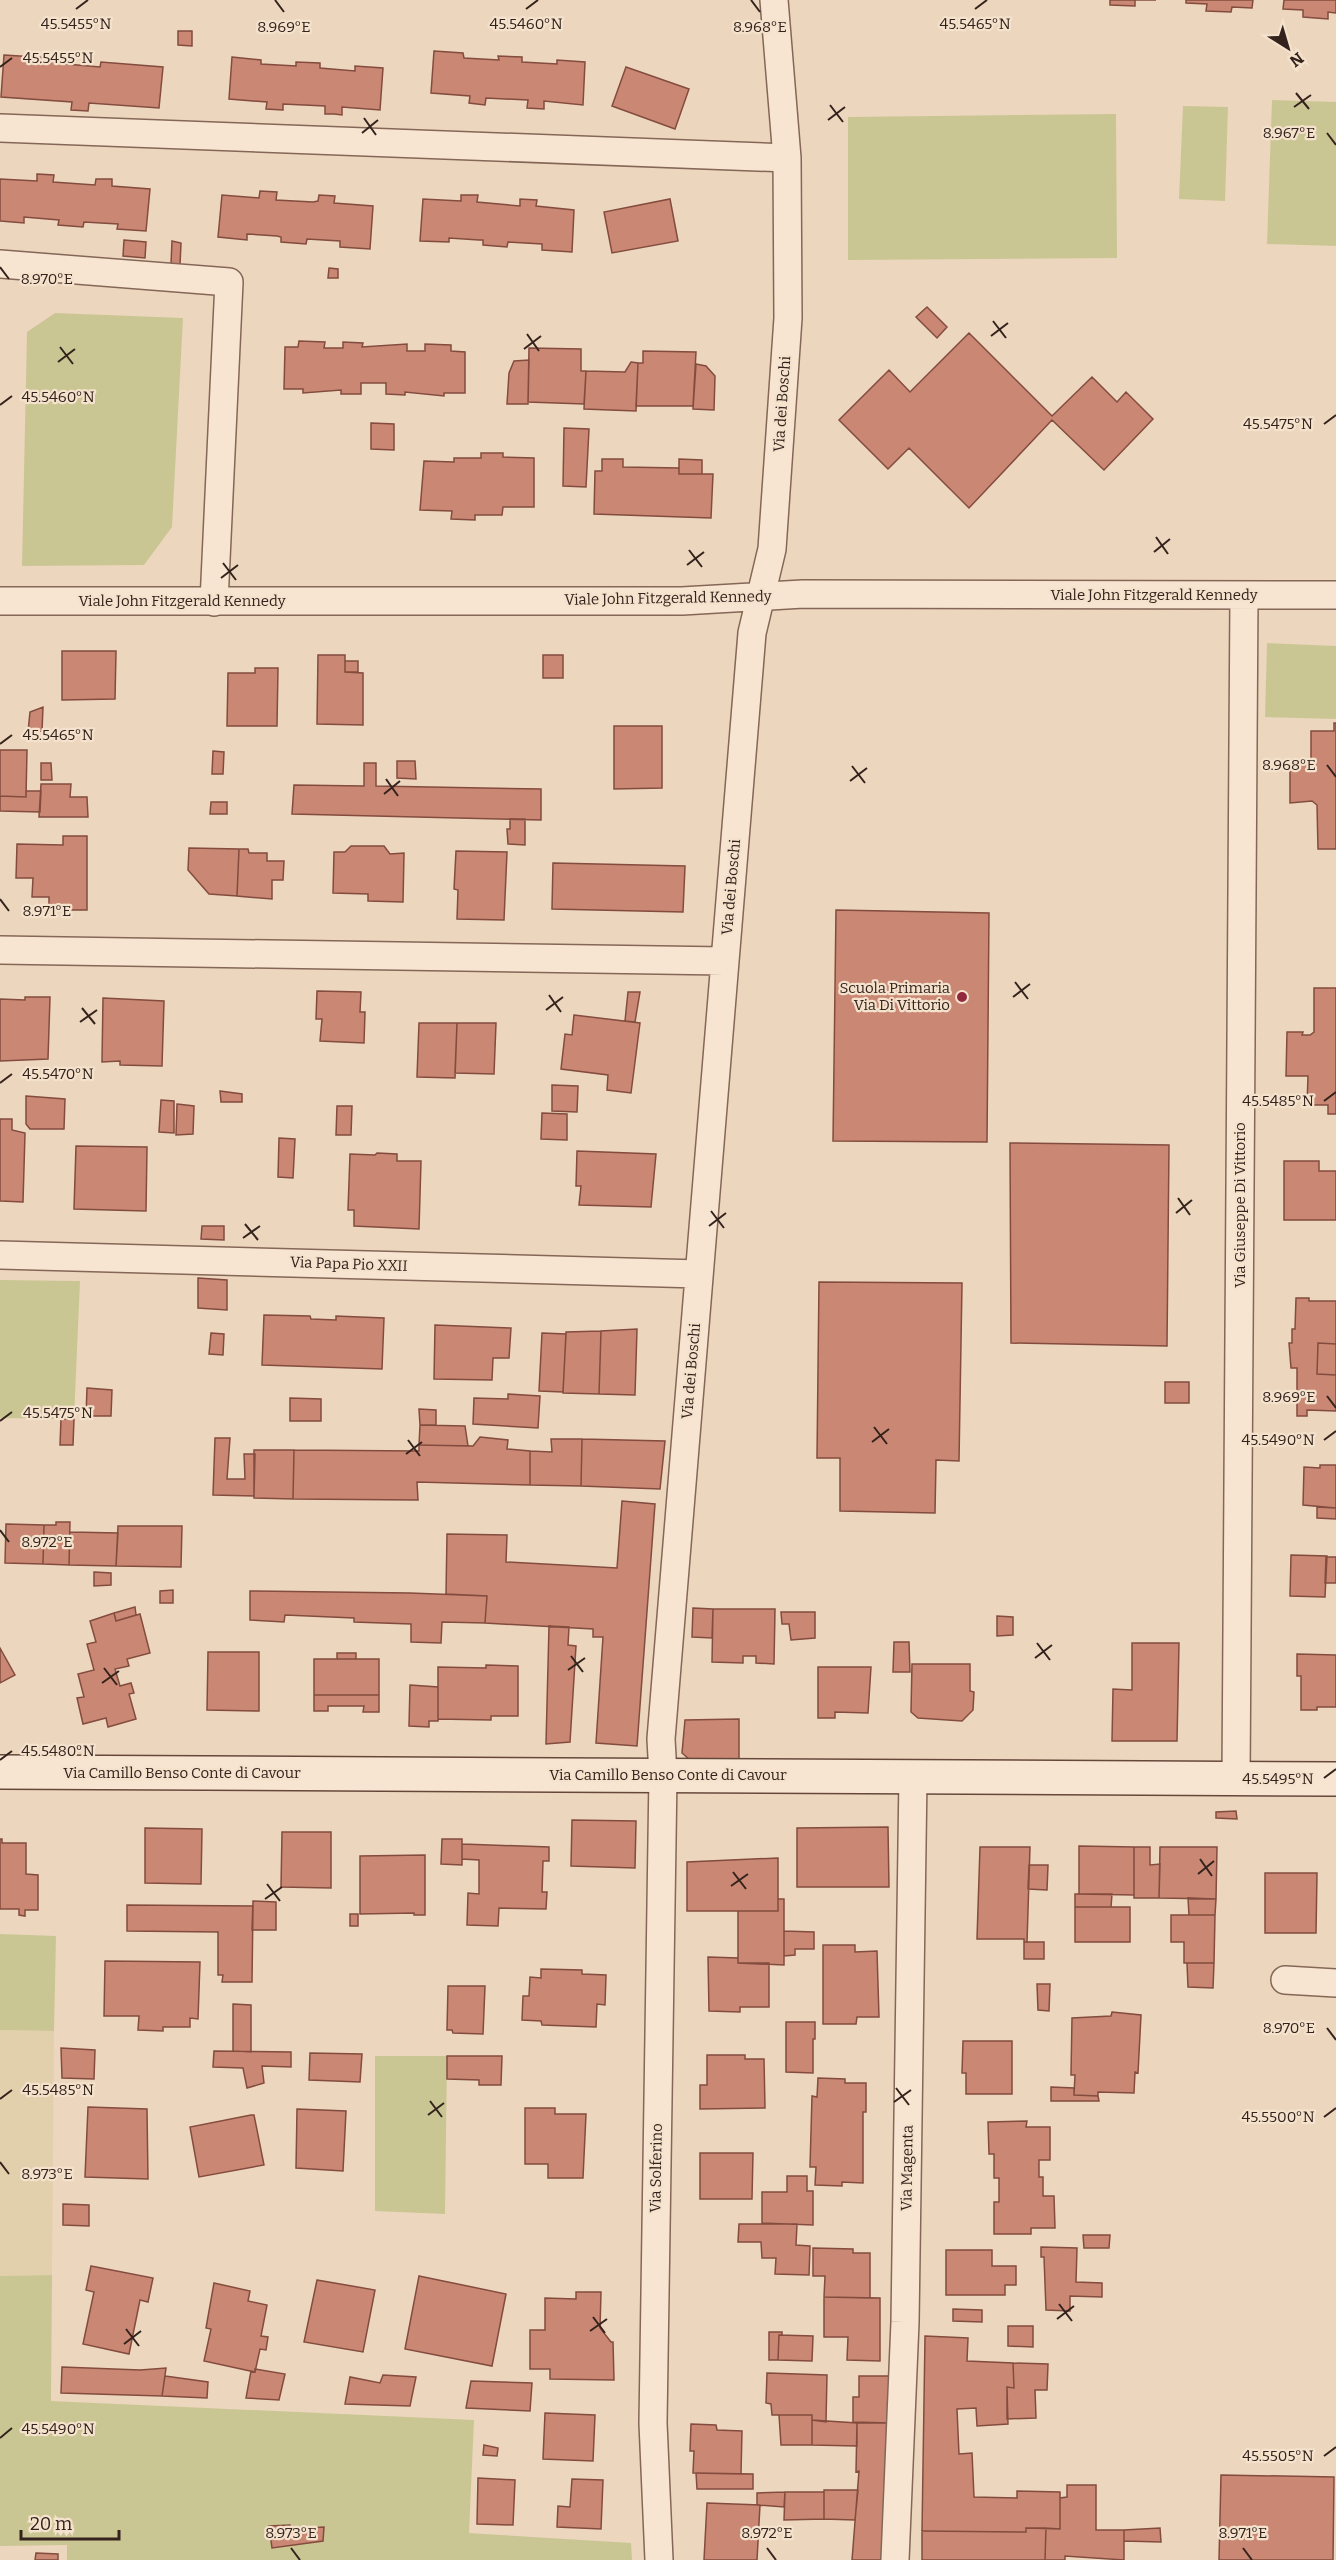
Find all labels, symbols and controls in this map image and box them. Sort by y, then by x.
text: 45.5455°N [41,15,111,33]
text: 45.5460°N [489,15,563,33]
text: 45.5465°N [939,15,1011,33]
text: 8.969°E [257,18,311,36]
text: 8.968°E [733,18,787,36]
north arrow [1258,18,1318,78]
text: N [1286,48,1307,71]
text: 45.5455°N [23,49,93,67]
text: 8.967°E [1263,124,1315,142]
text: 8.970°E [21,270,73,288]
street label: Via dei Boschi [770,355,794,453]
text: 45.5460°N [21,388,95,406]
text: 45.5475°N [1243,415,1313,433]
street label: Viale John Fitzgerald Kennedy [1050,586,1258,604]
street label: Viale John Fitzgerald Kennedy [564,587,772,609]
street label: Viale John Fitzgerald Kennedy [78,592,286,610]
text: 45.5465°N [22,726,94,744]
text: 8.968°E [1262,756,1316,774]
street label: Via dei Boschi [718,838,744,936]
text: 8.971°E [23,902,71,920]
place label: Scuola Primaria Via Di Vittorio [839,979,950,1014]
marker: Scuola Primaria Via Di Vittorio [955,990,969,1004]
text: 45.5470°N [22,1065,94,1083]
text: 45.5485°N [1242,1092,1314,1110]
street label: Via Giuseppe Di Vittorio [1231,1122,1249,1288]
street label: Via Papa Pio XXII [290,1253,408,1275]
street label: Via dei Boschi [678,1322,704,1420]
text: 8.969°E [1262,1388,1316,1406]
text: 45.5475°N [23,1404,93,1422]
text: 45.5490°N [1241,1431,1315,1449]
text: 8.972°E [21,1533,73,1551]
text: 45.5480°N [21,1742,95,1760]
street label: Via Camillo Benso Conte di Cavour [63,1764,301,1782]
street label: Via Camillo Benso Conte di Cavour [549,1766,787,1784]
text: 45.5495°N [1242,1770,1314,1788]
text: 8.970°E [1263,2019,1315,2037]
text: 45.5485°N [22,2081,94,2099]
text: 45.5500°N [1241,2108,1315,2126]
street label: Via Solferino [646,2123,666,2213]
street label: Via Magenta [897,2125,917,2211]
text: 8.973°E [21,2165,73,2183]
text: 45.5490°N [21,2420,95,2438]
text: 45.5505°N [1242,2447,1314,2465]
scale bar [21,2503,118,2541]
text: 20 m [30,2513,72,2535]
text: 8.973°E [265,2524,317,2542]
text: 8.972°E [741,2524,793,2542]
text: 8.971°E [1219,2524,1267,2542]

